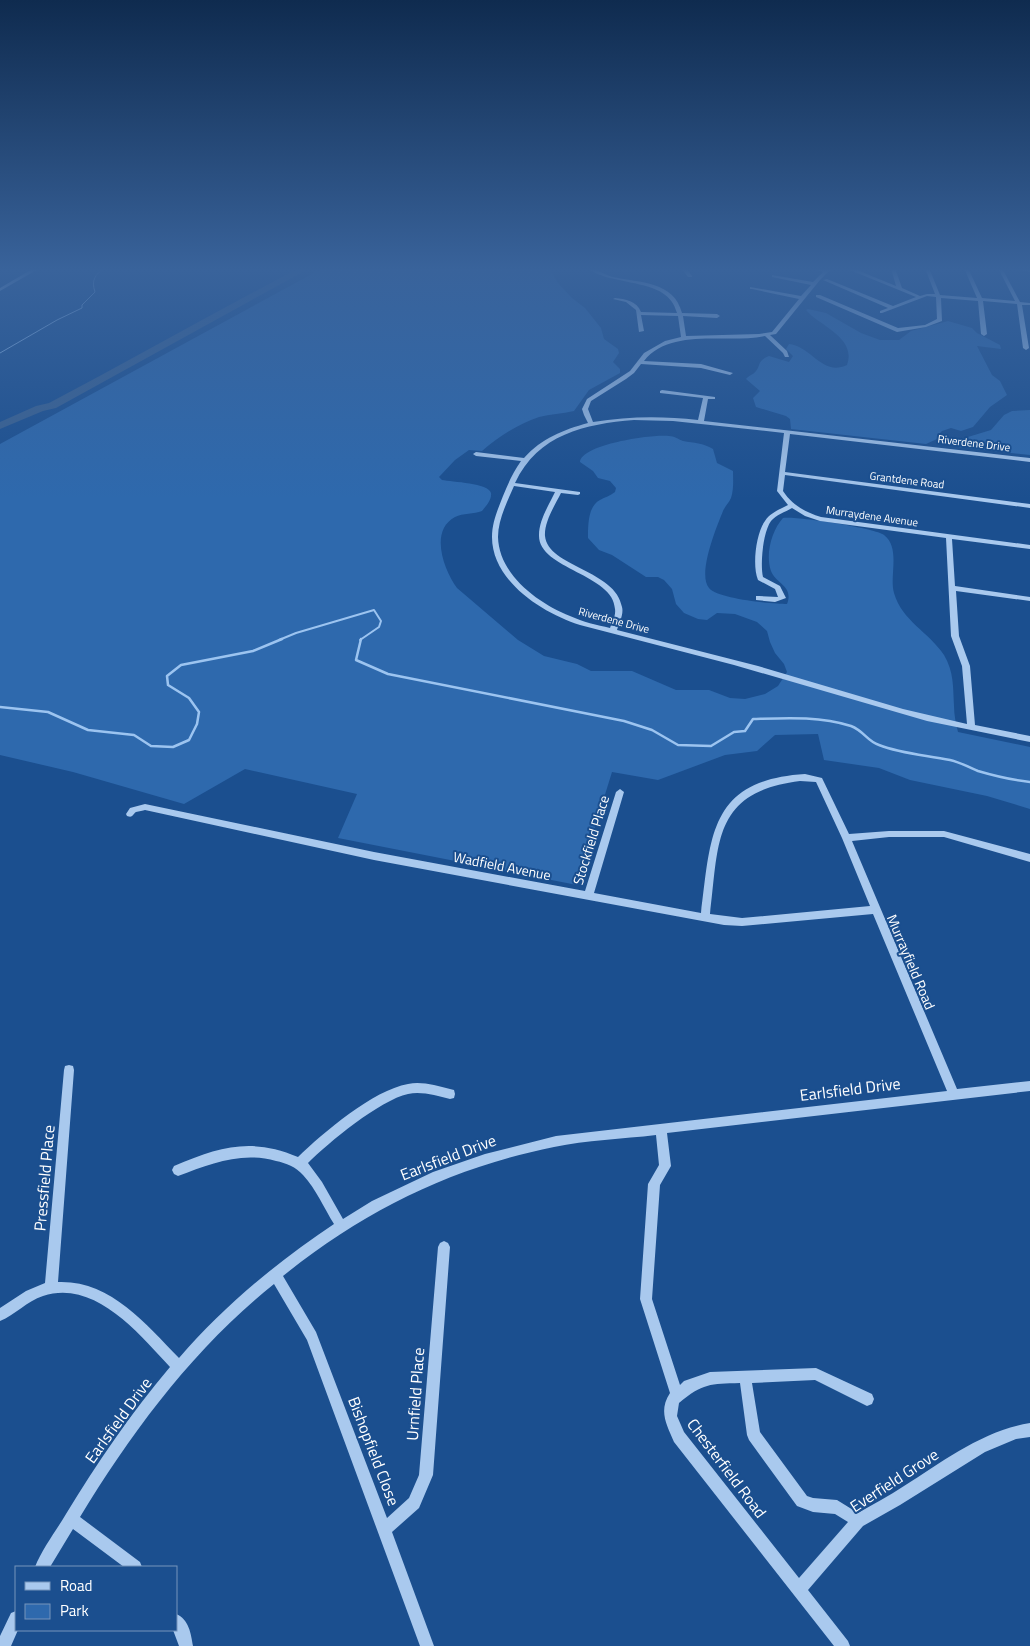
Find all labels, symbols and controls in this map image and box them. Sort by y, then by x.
street label: Riverdene Drive [937,431,1012,455]
street label: Grantdene Road [869,467,945,493]
street label: Murraydene Avenue [825,502,920,530]
street label: Riverdene Drive [577,603,652,637]
street label: Stockfield Place [567,792,614,887]
street label: Wadfield Avenue [452,846,553,885]
street label: Murrayfield Road [882,911,941,1013]
street label: Earlsfield Drive [798,1071,902,1107]
street label: Pressfield Place [27,1124,61,1232]
street label: Earlsfield Drive [397,1128,499,1186]
street label: Urnfield Place [400,1347,430,1441]
street label: Earlsfield Drive [79,1372,157,1468]
street label: Bishopfield Close [342,1393,406,1509]
street label: Chesterfield Road [682,1413,772,1523]
street label: Everfield Grove [845,1442,943,1518]
legend [15,1566,178,1631]
text: Road [60,1574,92,1597]
text: Park [60,1599,89,1622]

